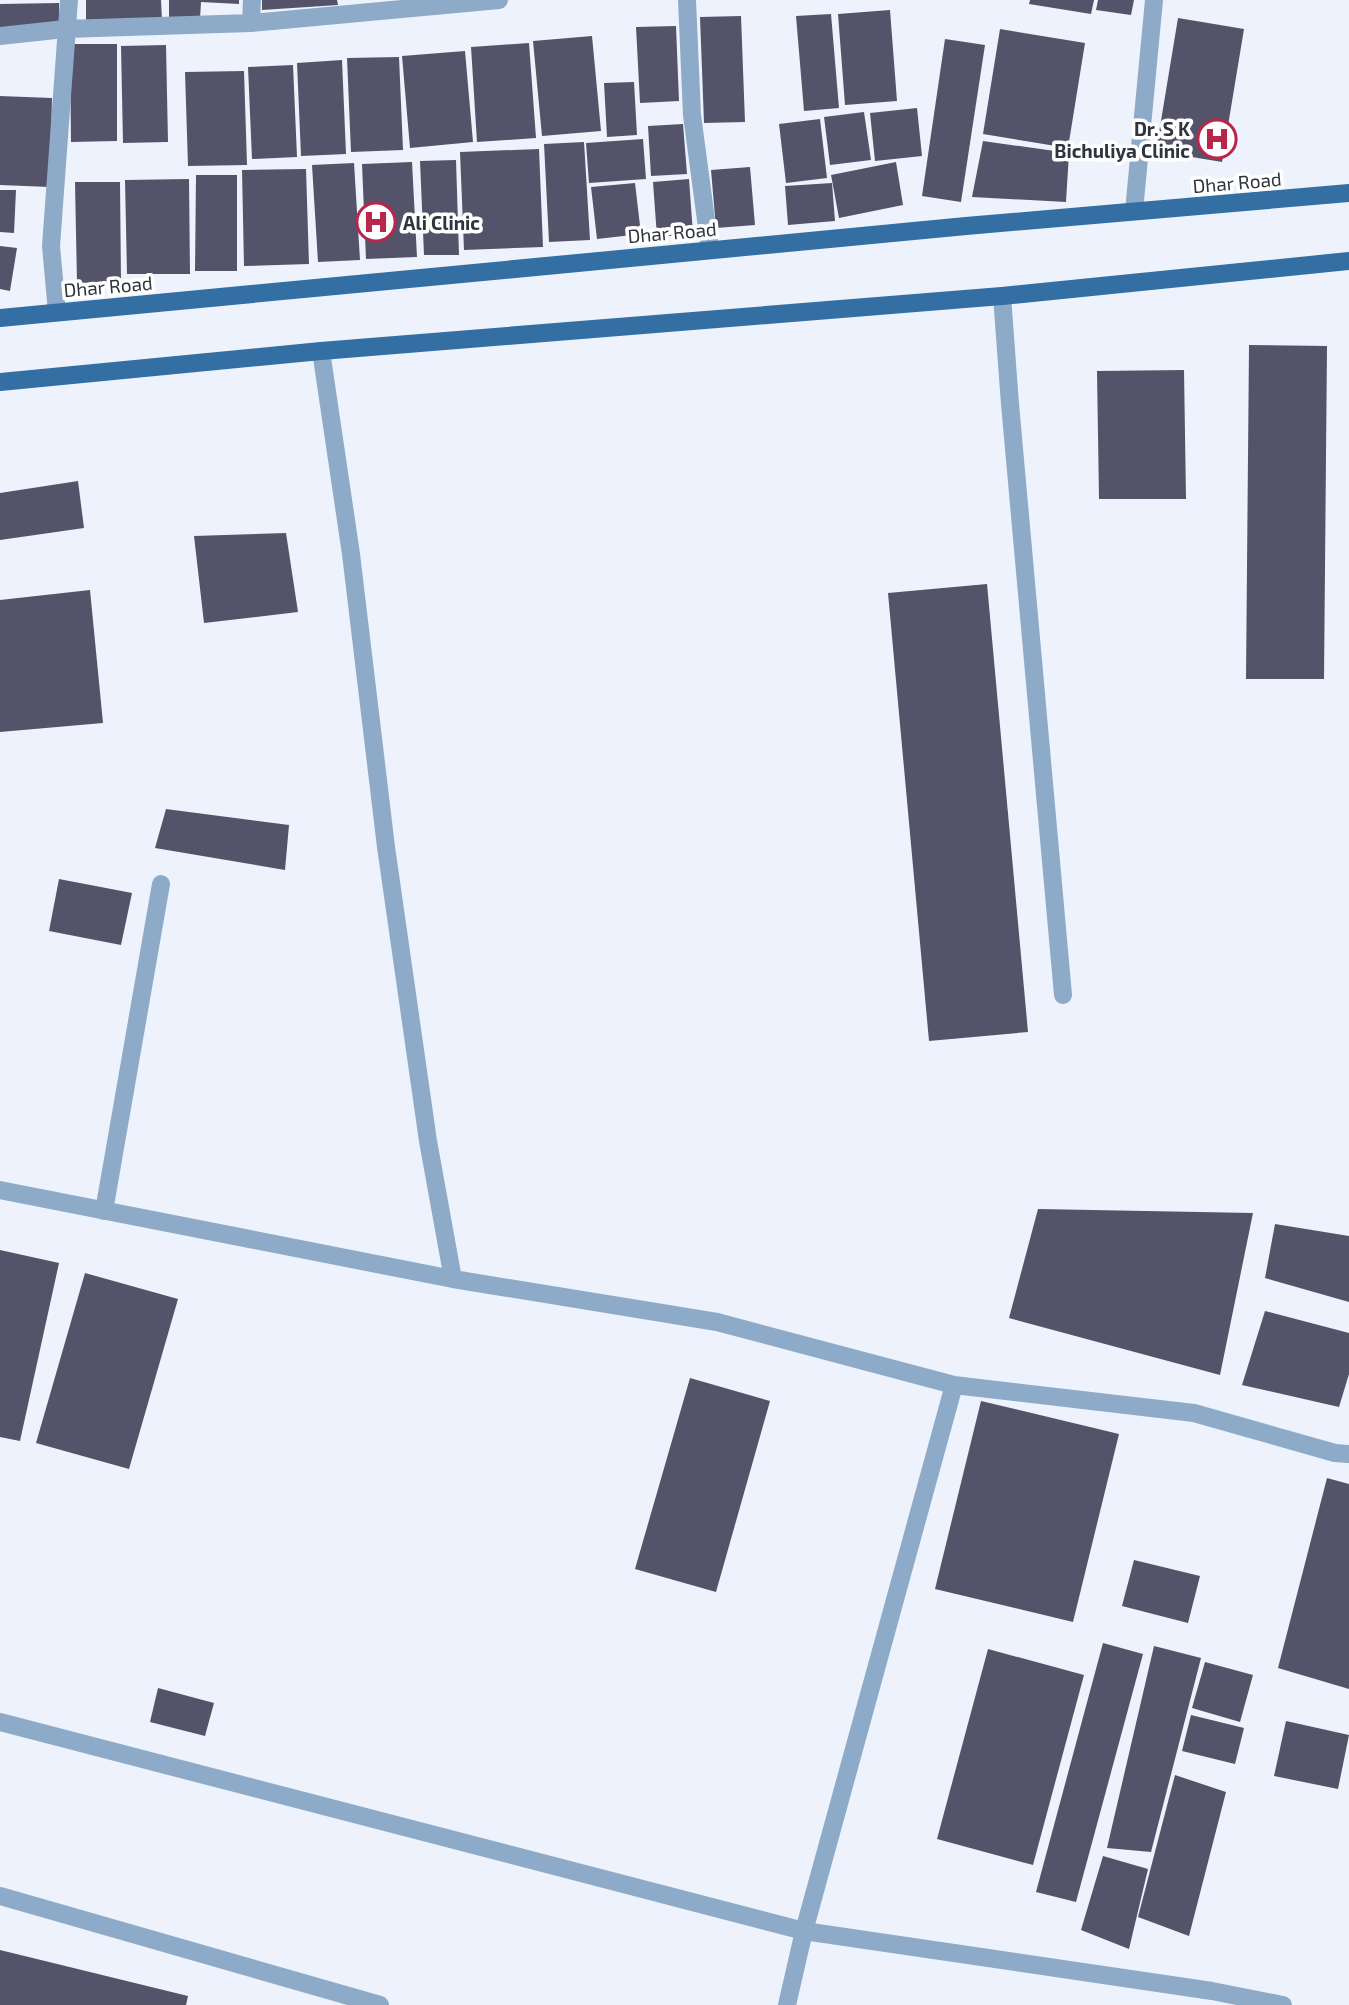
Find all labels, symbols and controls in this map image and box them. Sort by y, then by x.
place label: Dr. S K Bichuliya Clinic [1054,117,1190,163]
hospital icon: Dr. S K Bichuliya Clinic [1196,118,1238,160]
street label: Dhar Road [1192,167,1282,197]
hospital icon: Ali Clinic [355,201,397,243]
place label: Ali Clinic [403,211,480,234]
street label: Dhar Road [627,217,717,247]
street label: Dhar Road [63,271,153,301]

